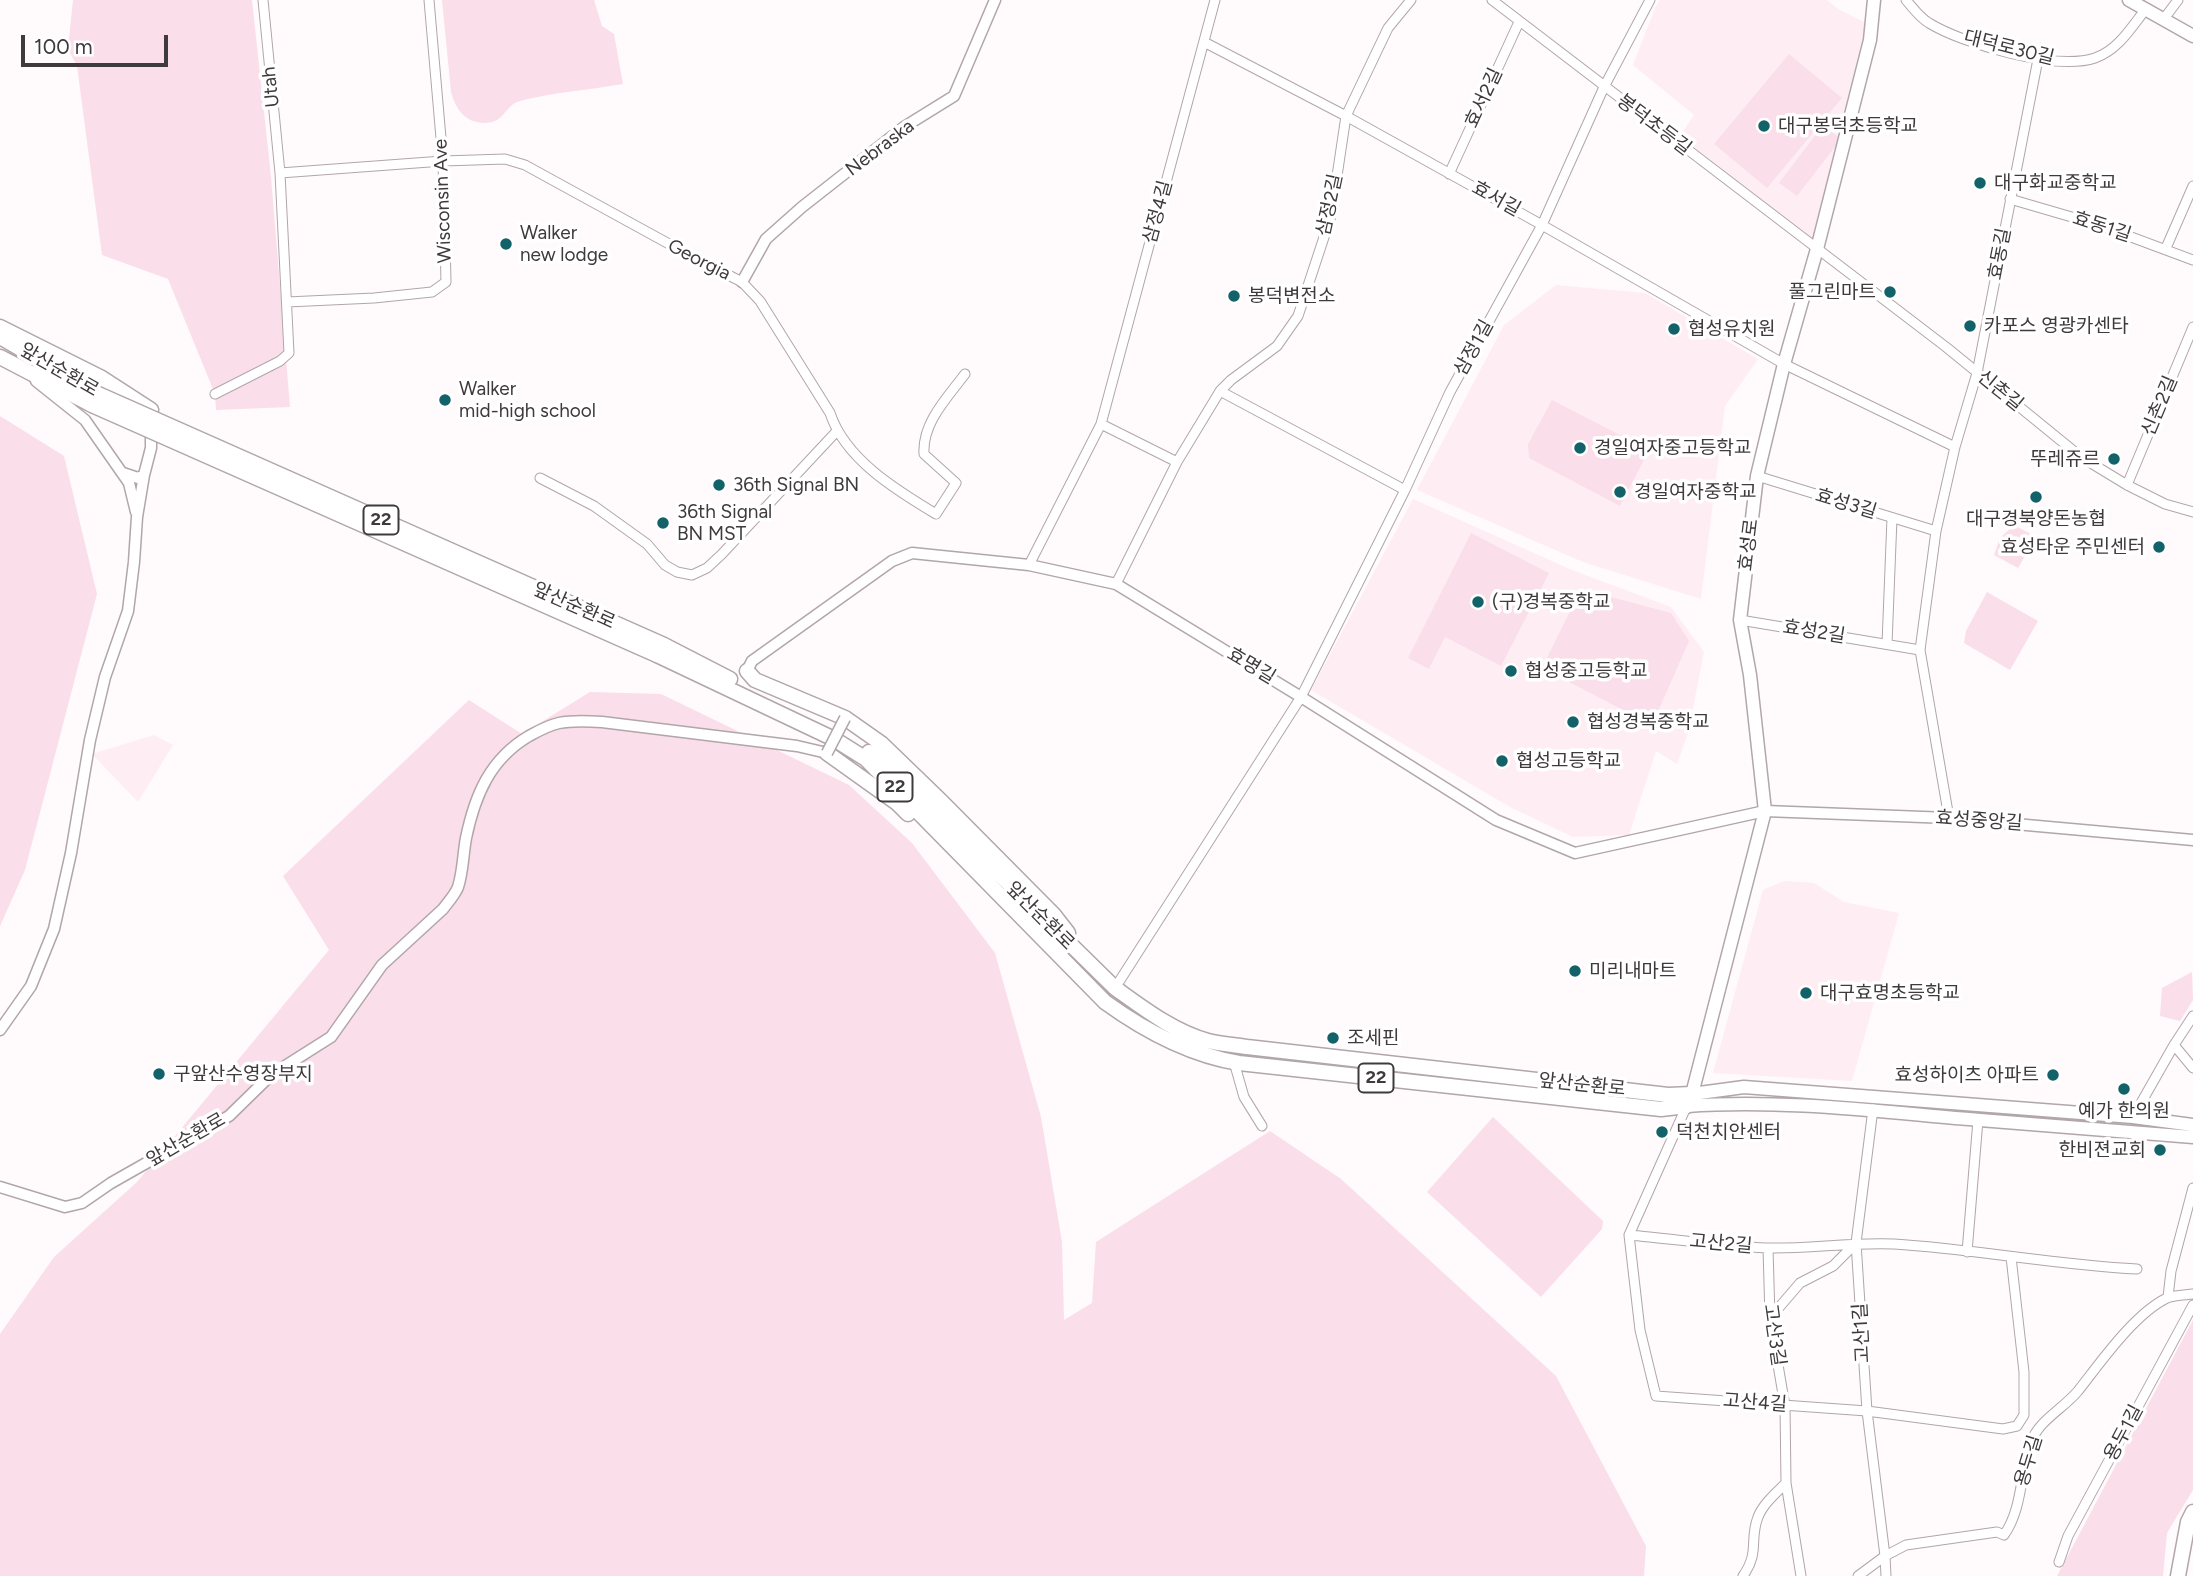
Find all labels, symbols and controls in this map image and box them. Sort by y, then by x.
scale bar [24,21,172,65]
street label: 대덕로30길 [1961,26,2057,70]
text: 100 m [34,34,93,59]
street label: Utah [258,65,284,109]
street label: 효서2길 [1460,65,1508,131]
street label: 봉덕초등길 [1612,90,1696,160]
street label: Nebraska [841,115,919,181]
place label: 대구봉덕초등학교 [1778,115,1918,137]
marker: 대구봉덕초등학교 [1756,118,1772,134]
street label: Wisconsin Ave [429,138,457,264]
street label: 삼정2길 [1312,172,1348,238]
place label: 대구화교중학교 [1994,172,2116,194]
marker: 대구화교중학교 [1972,175,1988,191]
street label: 효서길 [1468,176,1524,222]
street label: 삼정4길 [1139,178,1177,246]
street label: 효동1길 [2070,207,2134,247]
place label: Walker new lodge [520,222,608,266]
street label: 효동길 [1984,226,2016,282]
street label: Georgia [664,235,734,285]
marker: Walker new lodge [498,236,514,252]
place label: 풀그린마트 [1789,281,1876,303]
marker: 풀그린마트 [1882,284,1898,300]
place label: 봉덕변전소 [1248,285,1335,307]
marker: 봉덕변전소 [1226,288,1242,304]
place label: 카포스 영광카센타 [1984,315,2129,337]
street label: 삼정1길 [1449,316,1499,380]
place label: 협성유치원 [1688,318,1775,340]
marker: 카포스 영광카센타 [1962,318,1978,334]
marker: 협성유치원 [1666,321,1682,337]
street label: 앞산순환로 [15,338,103,402]
street label: 신촌길 [1972,366,2028,416]
street label: 신촌2길 [2137,373,2183,439]
place label: Walker mid-high school [459,378,596,422]
marker: Walker mid-high school [437,392,453,408]
place label: 경일여자중고등학교 [1594,437,1751,459]
marker: 경일여자중고등학교 [1572,440,1588,456]
place label: 뚜레쥬르 [2030,448,2100,470]
marker: 뚜레쥬르 [2106,451,2122,467]
place label: 36th Signal BN [733,474,859,496]
marker: 36th Signal BN [711,477,727,493]
place label: 경일여자중학교 [1634,481,1756,503]
marker: 경일여자중학교 [1612,484,1628,500]
street label: 효성3길 [1813,484,1879,524]
marker: 대구경북양돈농협 [2028,489,2044,505]
place label: 36th Signal BN MST [677,501,772,545]
road number: 22 [364,506,398,534]
place label: 대구경북양돈농협 [1966,508,2106,530]
marker: 36th Signal BN MST [655,515,671,531]
street label: 효성로 [1734,518,1764,572]
place label: 효성타운 주민센터 [2000,536,2145,558]
marker: 효성타운 주민센터 [2151,539,2167,555]
street label: 앞산순환로 [529,578,619,634]
place label: (구)경복중학교 [1492,591,1610,613]
marker: (구)경복중학교 [1470,594,1486,610]
street label: 효성2길 [1781,616,1847,648]
street label: 효명길 [1223,643,1279,689]
place label: 협성중고등학교 [1525,660,1647,682]
marker: 협성중고등학교 [1503,663,1519,679]
place label: 협성경복중학교 [1587,711,1709,733]
marker: 협성경복중학교 [1565,714,1581,730]
place label: 협성고등학교 [1516,750,1621,772]
marker: 협성고등학교 [1494,753,1510,769]
road number: 22 [878,772,912,802]
street label: 효성중앙길 [1935,807,2023,835]
street label: 앞산순환로 [1001,877,1079,955]
place label: 미리내마트 [1589,960,1676,982]
marker: 미리내마트 [1567,963,1583,979]
place label: 대구효명초등학교 [1820,982,1960,1004]
marker: 대구효명초등학교 [1798,985,1814,1001]
place label: 조세핀 [1347,1027,1399,1049]
marker: 조세핀 [1325,1030,1341,1046]
place label: 구앞산수영장부지 [173,1063,313,1085]
road number: 22 [1358,1064,1394,1092]
place label: 효성하이츠 아파트 [1894,1064,2039,1086]
marker: 구앞산수영장부지 [151,1066,167,1082]
marker: 효성하이츠 아파트 [2045,1067,2061,1083]
street label: 앞산순환로 [1537,1069,1627,1101]
marker: 예가 한의원 [2116,1081,2132,1097]
place label: 예가 한의원 [2078,1100,2170,1122]
street label: 앞산순환로 [142,1108,230,1172]
place label: 덕천치안센터 [1676,1121,1781,1143]
marker: 덕천치안센터 [1654,1124,1670,1140]
place label: 한비젼교회 [2059,1139,2146,1161]
marker: 한비젼교회 [2152,1142,2168,1158]
street label: 고산2길 [1689,1230,1753,1258]
street label: 고산3길 [1758,1302,1790,1368]
street label: 고산1길 [1849,1302,1875,1364]
street label: 고산4길 [1722,1389,1788,1417]
street label: 용두1길 [2100,1401,2148,1465]
street label: 용두길 [2010,1433,2048,1489]

